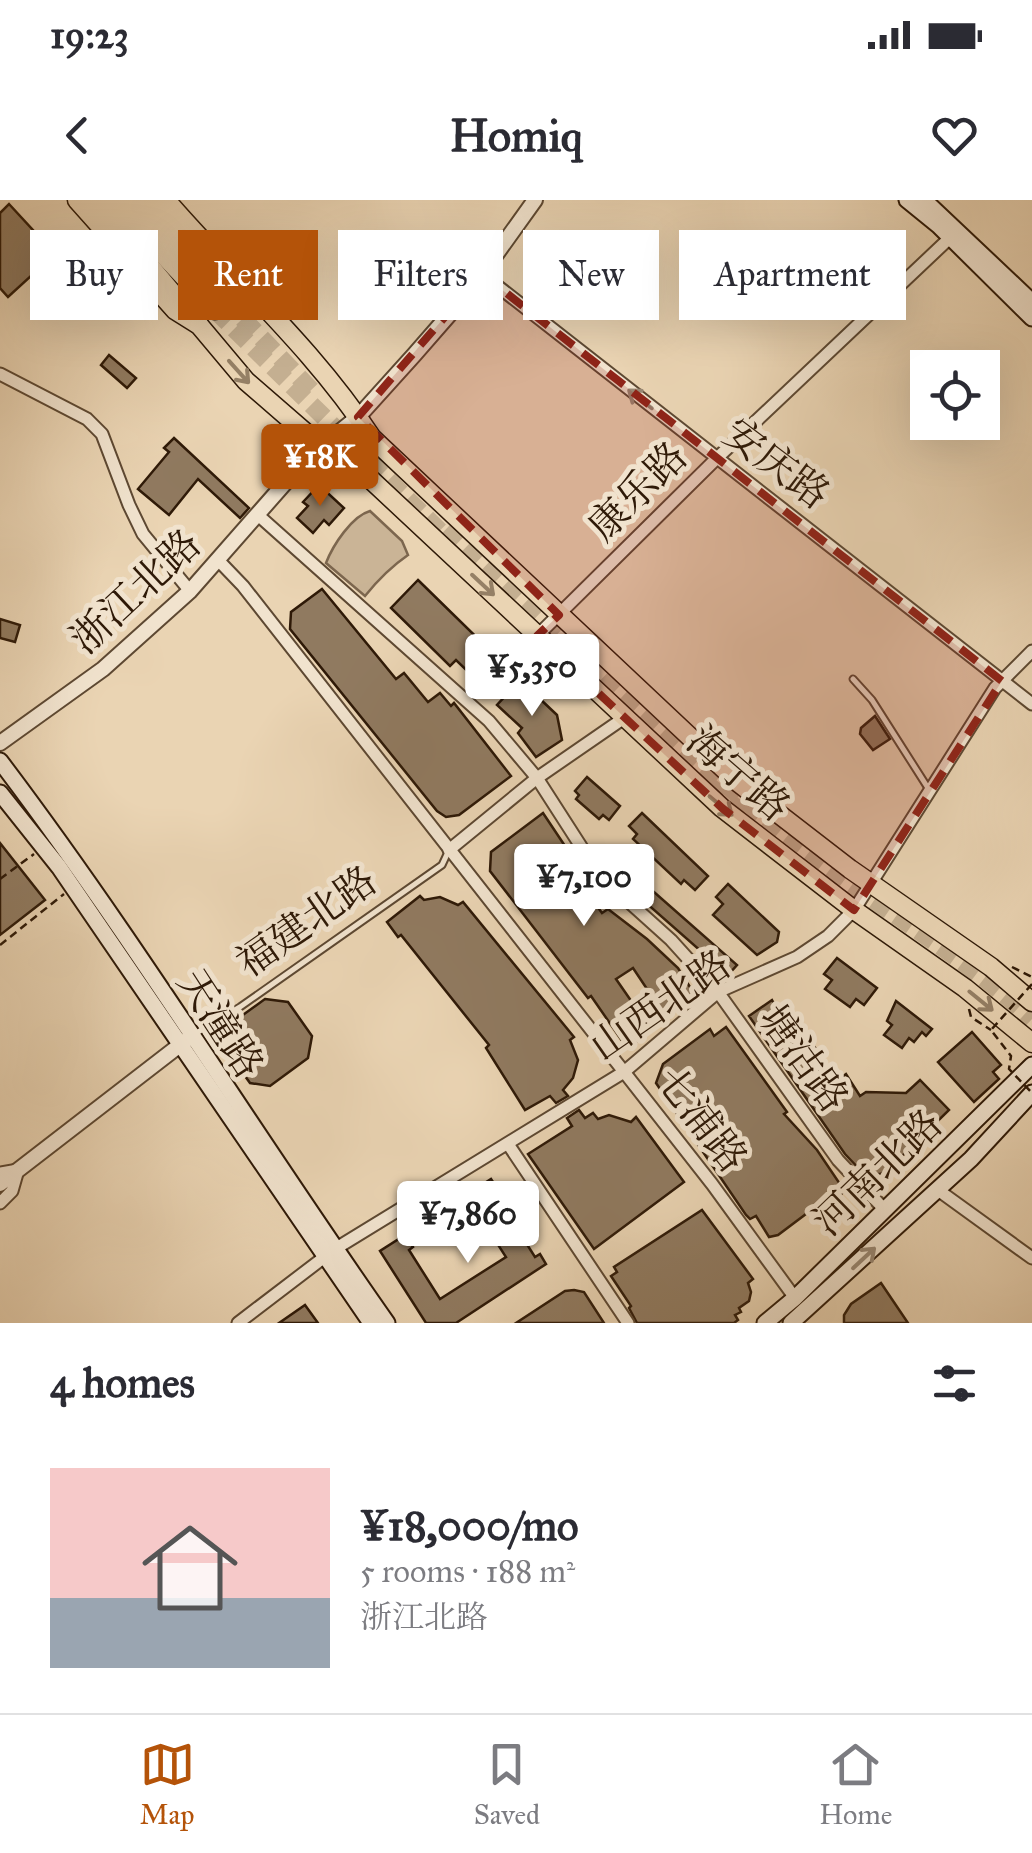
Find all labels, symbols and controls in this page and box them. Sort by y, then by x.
text: 19:23 [50,12,129,58]
icon: back [50,108,105,163]
text: Homiq [450,108,582,163]
icon: heart [927,108,982,163]
chip: Buy [30,230,158,320]
chip: Rent [178,230,318,320]
chip: Filters [338,230,503,320]
chip: New [523,230,659,320]
chip: Apartment [679,230,906,320]
map controls [910,350,1000,440]
button: locate [910,350,1000,440]
one-way arrow [228,359,251,384]
one-way arrow [627,388,653,410]
street label: 安庆路 [714,408,839,519]
pin: ¥18K [261,424,379,509]
street label: 康乐路 [578,432,697,551]
text: ¥18K [283,437,357,476]
street label: 浙江北路 [60,519,211,664]
one-way arrow [470,573,494,597]
pin: ¥5,350 [451,634,613,719]
text: ¥5,350 [487,647,577,686]
street label: 海宁路 [677,716,800,831]
one-way arrow [707,795,733,817]
pin: ¥7,100 [503,844,665,929]
street label: 福建北路 [227,855,386,987]
text: ¥7,100 [536,857,632,896]
street label: 山西北路 [581,939,740,1071]
street label: 天潼路 [167,960,274,1087]
one-way arrow [967,990,993,1012]
street label: 塘沽路 [749,995,859,1121]
street label: 七浦路 [645,1057,758,1182]
street label: 河南北路 [803,1099,952,1246]
pin: ¥7,860 [387,1181,549,1266]
text: ¥7,860 [419,1194,517,1233]
one-way arrow [851,1247,876,1270]
icon: filters [927,1356,982,1411]
text: 4 homes [50,1357,195,1409]
text: ¥18,000/mo [360,1500,579,1552]
icon: home [130,1508,250,1628]
text: 5 rooms · 188 m² [360,1552,575,1591]
text: 浙江北路 [360,1598,488,1637]
tab: Map [140,1737,195,1832]
tab: Saved [474,1737,540,1832]
tab: Home [819,1737,892,1832]

